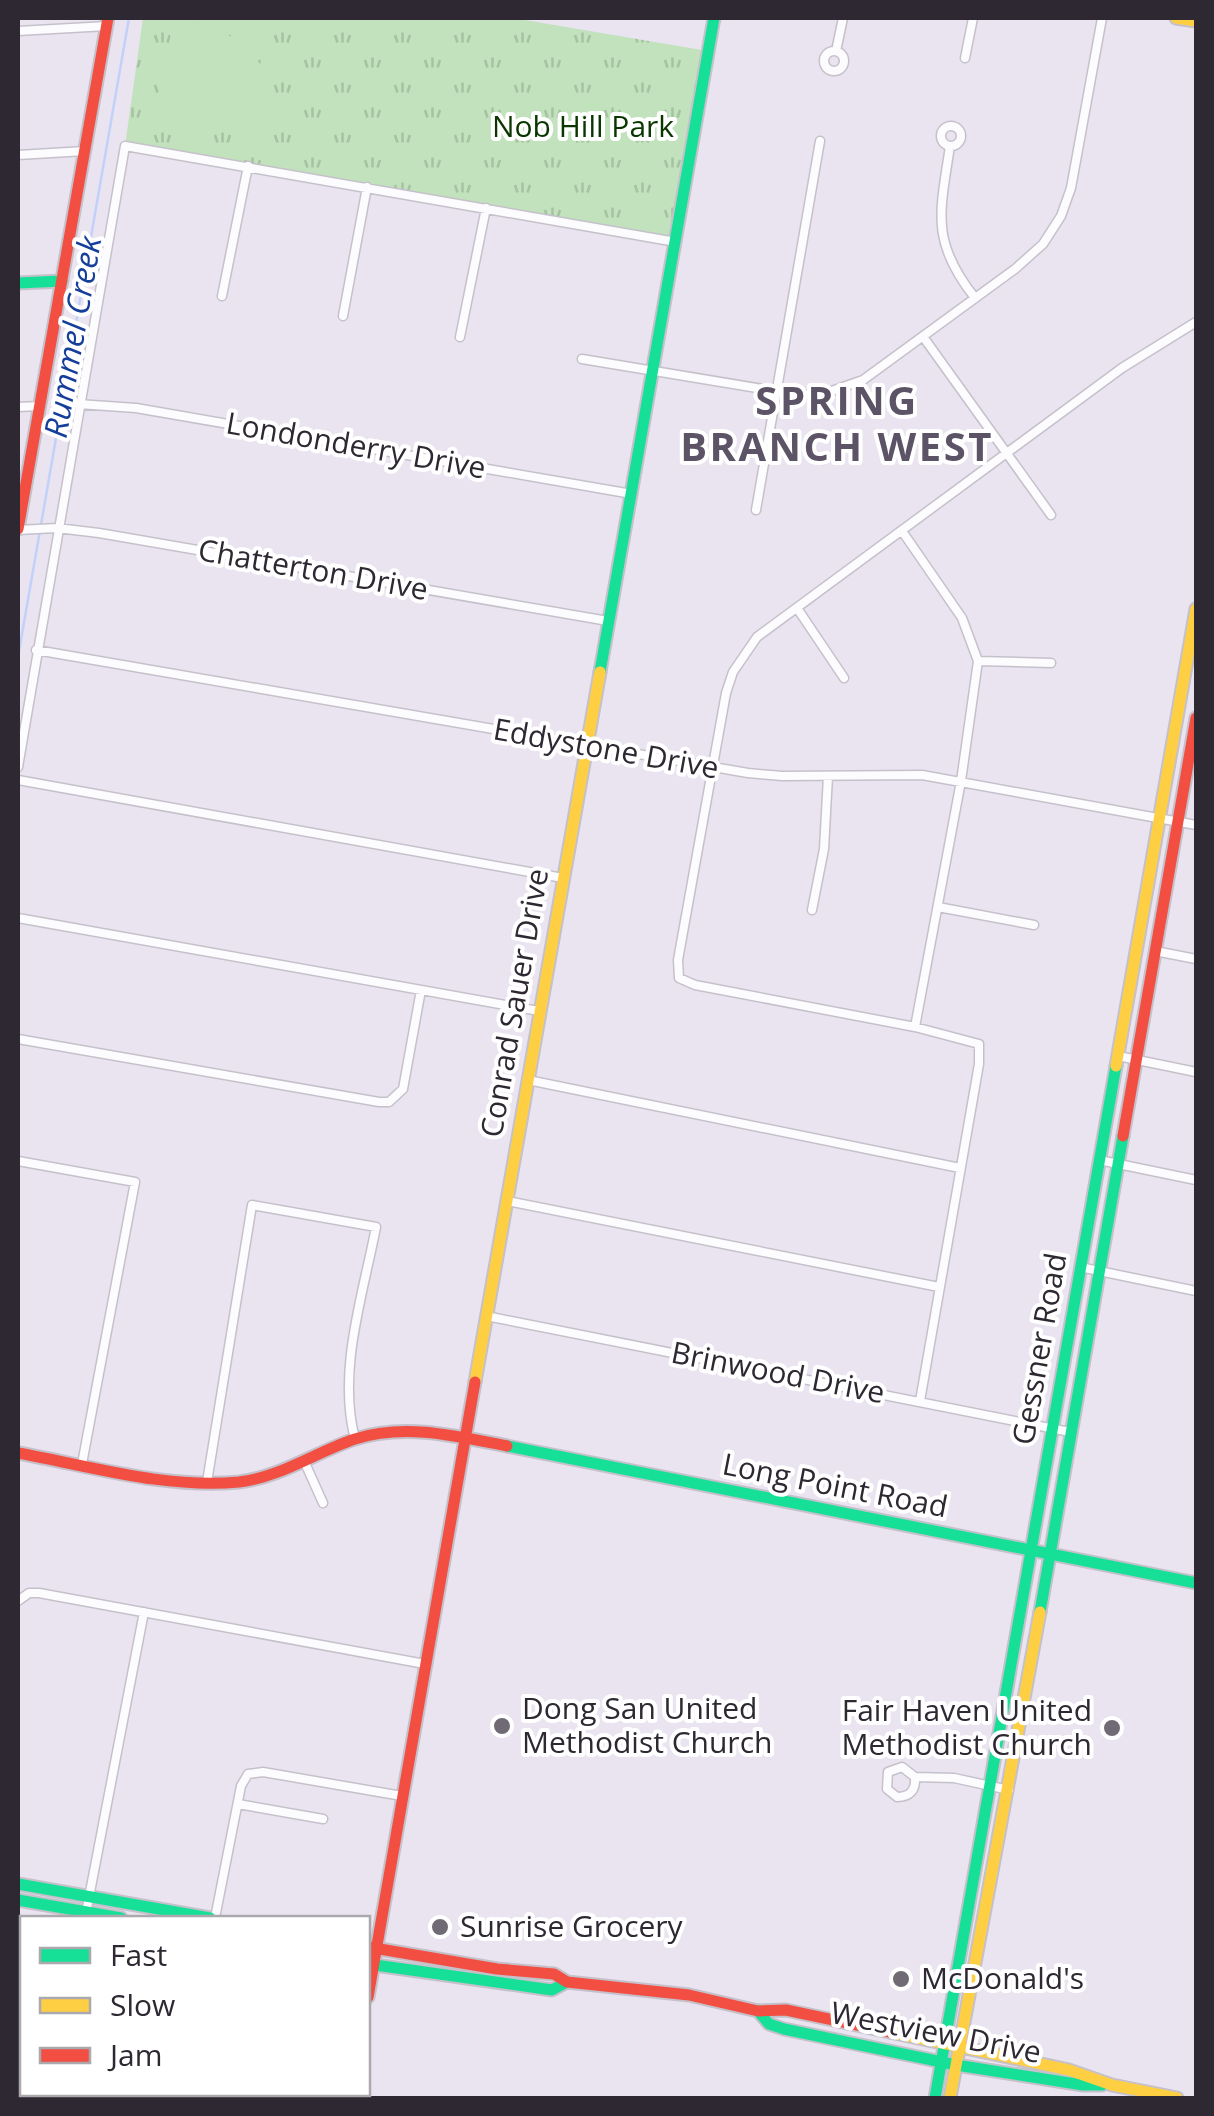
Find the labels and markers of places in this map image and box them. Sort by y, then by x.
place label: Dong San United Methodist Church [522,1687,772,1762]
place label: Fair Haven United Methodist Church [842,1689,1092,1764]
marker: Dong San United Methodist Church [491,1715,513,1737]
marker: Fair Haven United Methodist Church [1101,1717,1123,1739]
place label: Sunrise Grocery [460,1905,684,1946]
marker: Sunrise Grocery [429,1916,451,1938]
place label: McDonald's [921,1957,1084,1998]
marker: McDonald's [890,1968,912,1990]

